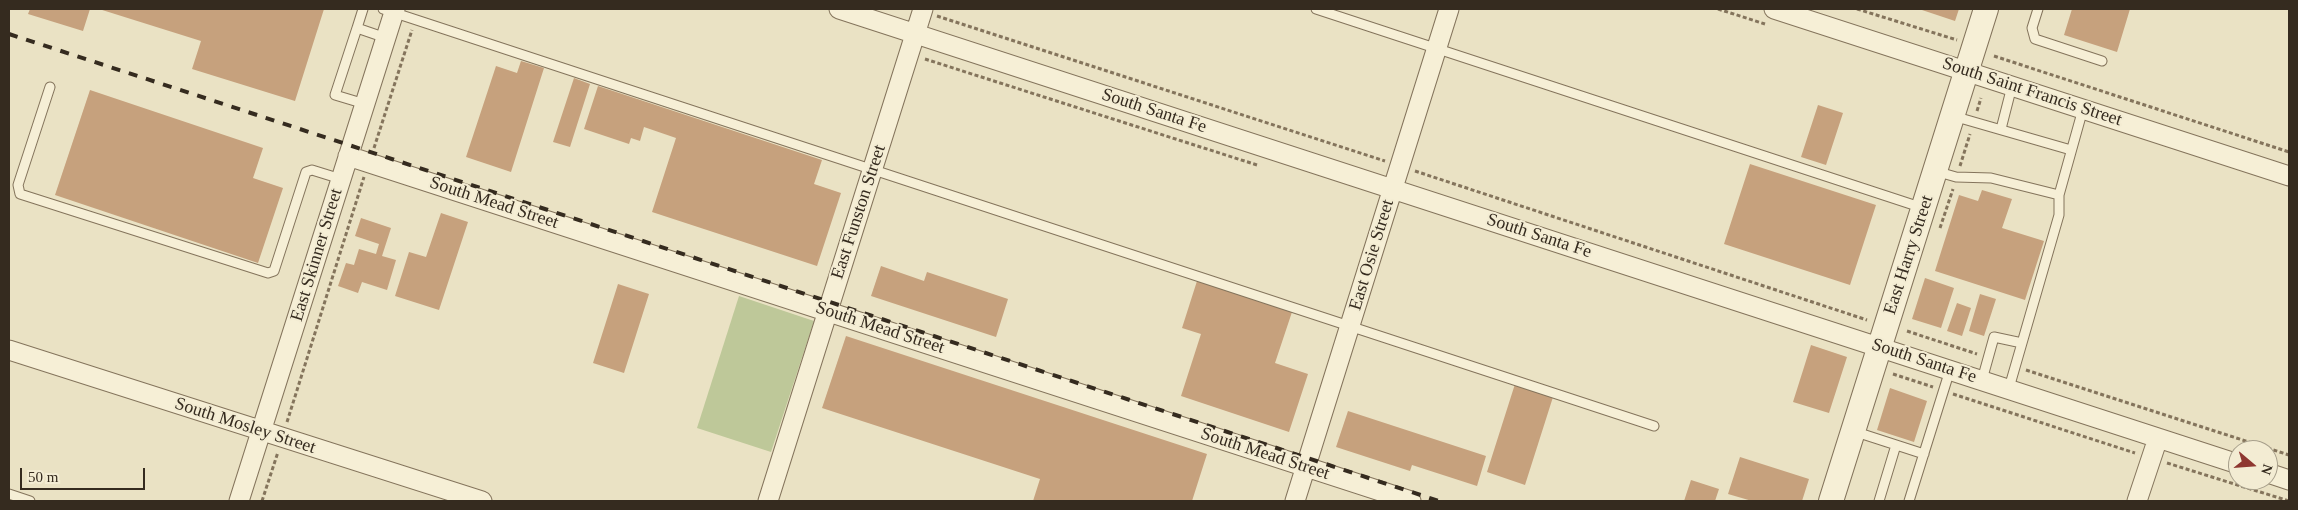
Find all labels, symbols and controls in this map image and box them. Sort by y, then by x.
street label: South Saint Francis Street [1940,53,2124,131]
street label: South Santa Fe [1099,84,1209,138]
street label: East Funston Street [827,142,891,282]
street label: South Mead Street [427,172,561,234]
street label: East Skinner Street [287,186,347,324]
street label: East Harry Street [1880,193,1938,317]
street label: East Osie Street [1345,197,1399,313]
street label: South Santa Fe [1484,209,1594,263]
street label: South Mead Street [813,297,947,359]
street label: South Santa Fe [1869,334,1979,388]
street label: South Mosley Street [172,393,318,459]
street label: South Mead Street [1198,423,1332,485]
north arrow [2228,440,2278,490]
scale bar [22,458,148,490]
text: N [2258,462,2275,477]
text: 50 m [28,469,58,485]

